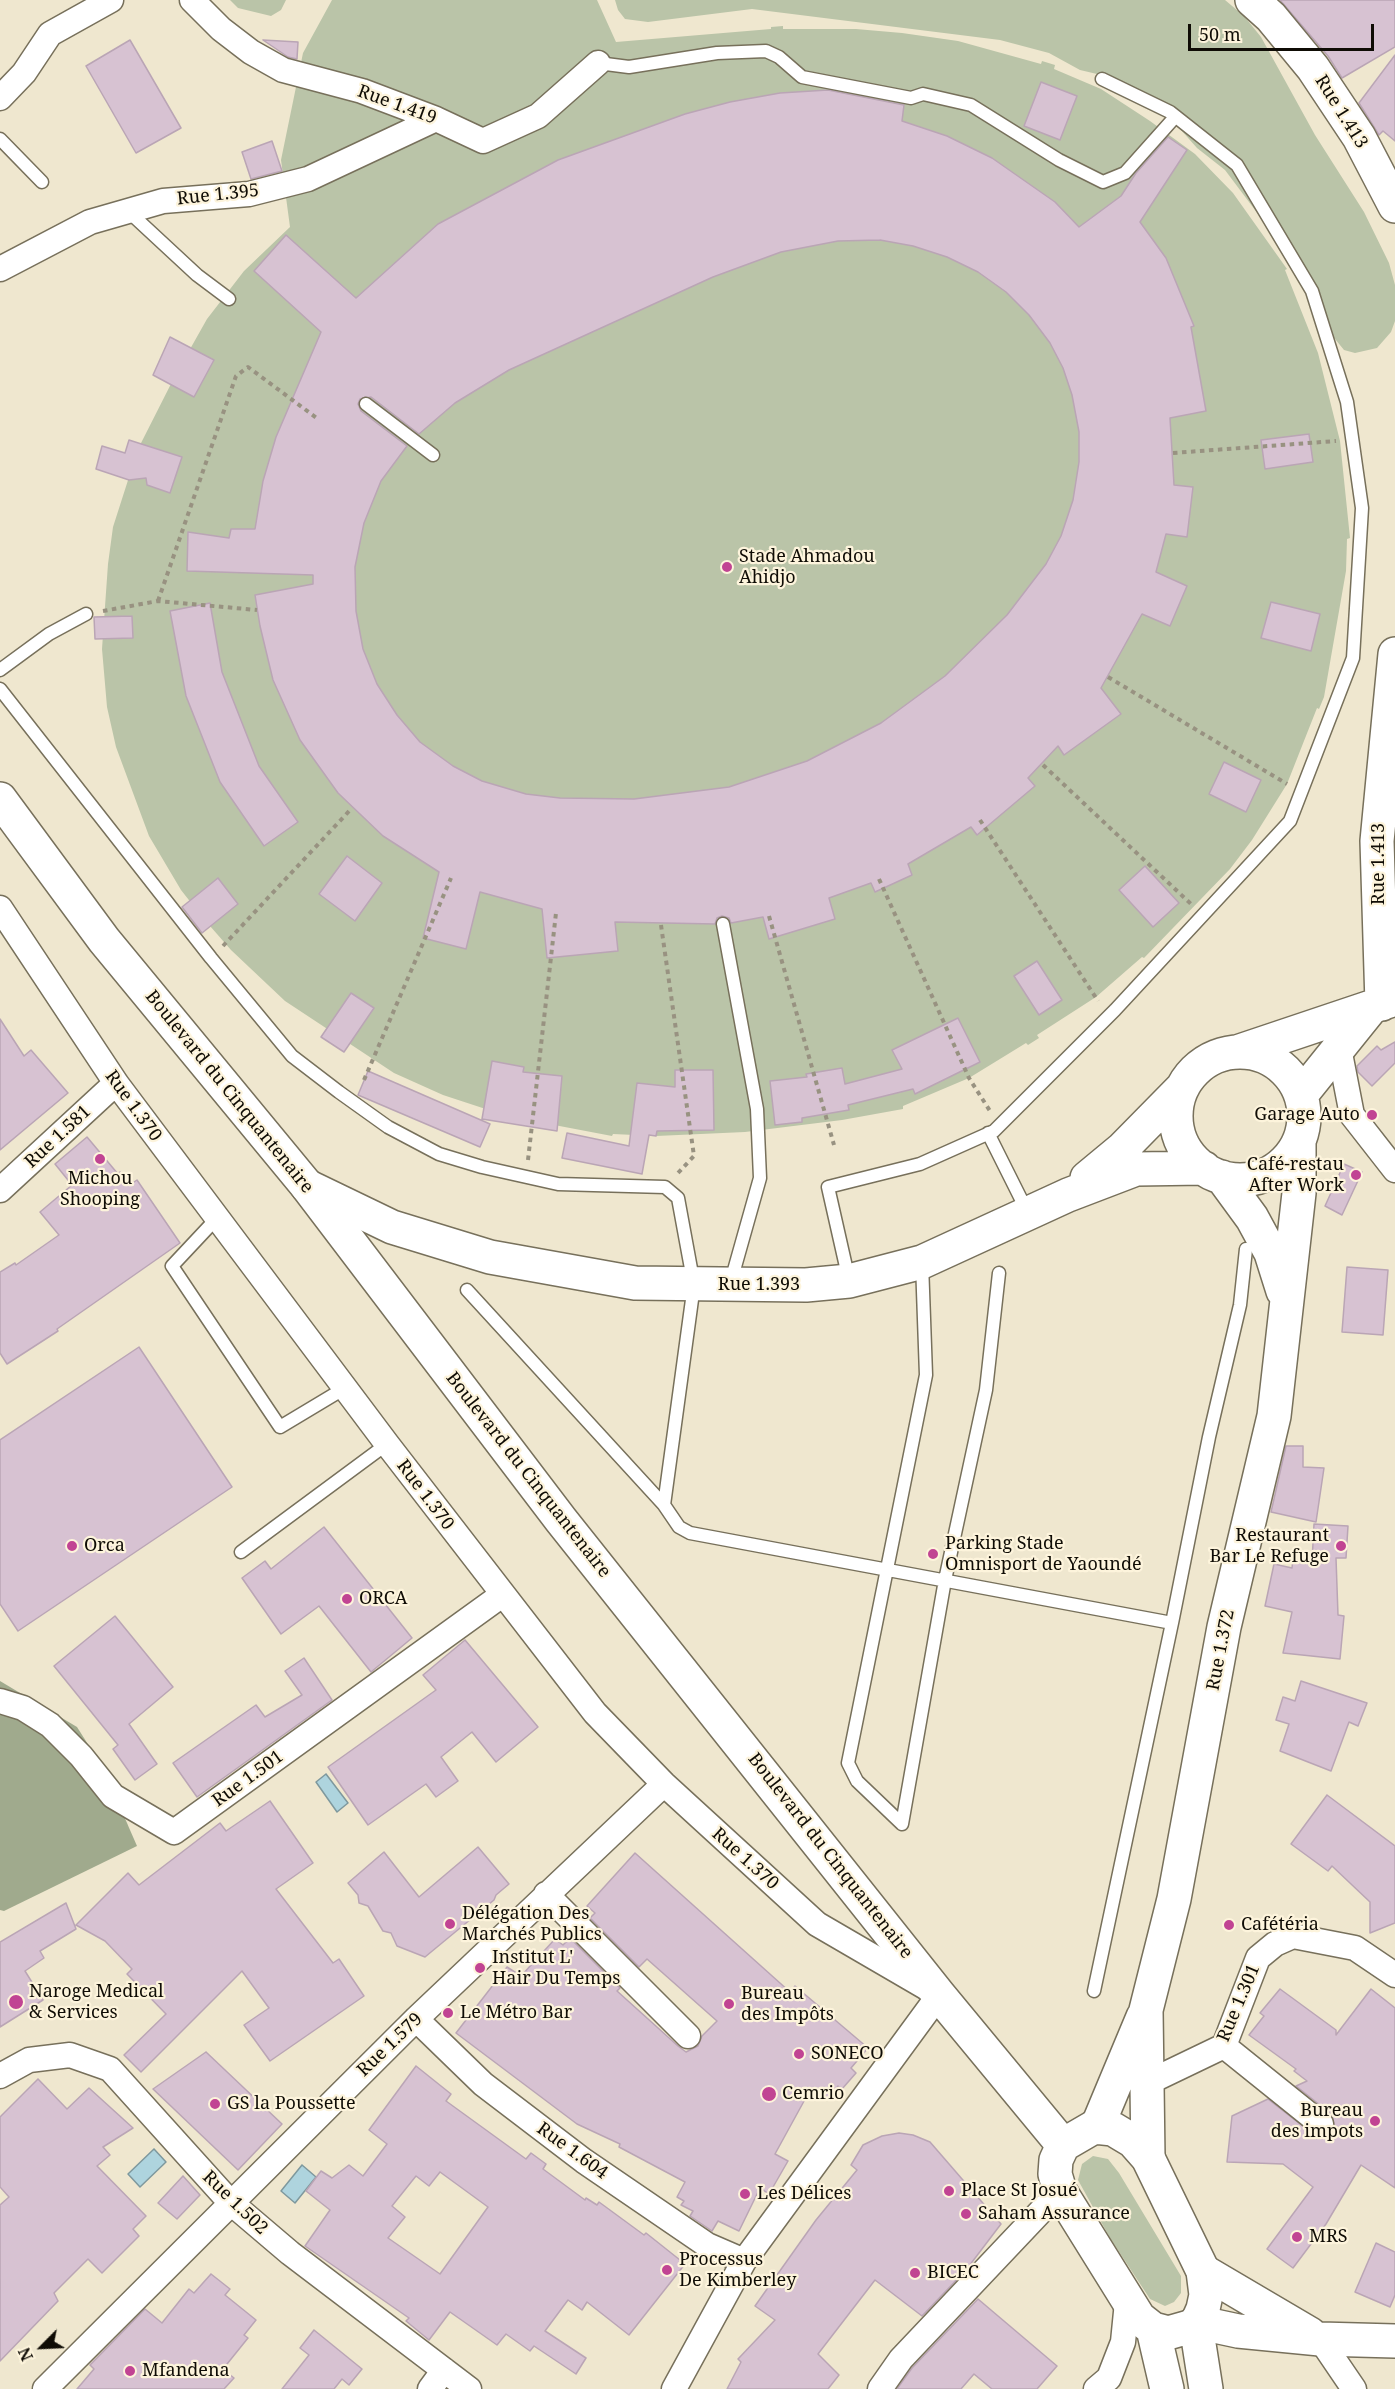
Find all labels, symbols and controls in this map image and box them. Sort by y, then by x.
scale bar [1191,12,1377,50]
text: 50 m [1199,22,1241,46]
street label: Rue 1.413 [1310,71,1372,153]
street label: Rue 1.419 [355,81,439,129]
street label: Rue 1.395 [176,180,260,210]
place label: Stade Ahmadou Ahidjo [739,546,875,588]
marker: Stade Ahmadou Ahidjo [720,560,734,574]
street label: Rue 1.413 [1368,823,1390,905]
street label: Boulevard du Cinquantenaire [140,986,318,1198]
street label: Rue 1.370 [100,1066,166,1146]
street label: Rue 1.581 [21,1101,95,1173]
place label: Garage Auto [1254,1104,1360,1126]
marker: Garage Auto [1365,1108,1379,1122]
marker: Michou Shooping [93,1152,107,1166]
place label: Café-restau After Work [1247,1154,1344,1196]
place label: Michou Shooping [60,1168,140,1210]
marker: Café-restau After Work [1349,1168,1363,1182]
street label: Rue 1.393 [718,1274,800,1296]
street label: Boulevard du Cinquantenaire [441,1368,615,1582]
street label: Rue 1.370 [392,1456,458,1534]
place label: Restaurant Bar Le Refuge [1210,1525,1329,1568]
place label: Parking Stade Omnisport de Yaoundé [945,1533,1142,1576]
place label: Orca [84,1535,125,1557]
marker: Orca [65,1539,79,1553]
marker: Restaurant Bar Le Refuge [1334,1539,1348,1553]
marker: Parking Stade Omnisport de Yaoundé [926,1547,940,1561]
place label: ORCA [359,1588,408,1610]
marker: ORCA [340,1592,354,1606]
street label: Rue 1.372 [1203,1608,1239,1692]
street label: Rue 1.501 [208,1746,288,1812]
street label: Boulevard du Cinquantenaire [743,1749,917,1963]
street label: Rue 1.370 [707,1823,783,1895]
place label: Délégation Des Marchés Publics [462,1903,602,1946]
place label: Cafétéria [1241,1914,1319,1936]
marker: Délégation Des Marchés Publics [443,1917,457,1931]
marker: Cafétéria [1222,1918,1236,1932]
place label: Institut L' Hair Du Temps [492,1947,620,1990]
marker: Institut L' Hair Du Temps [473,1961,487,1975]
street label: Rue 1.301 [1213,1961,1265,2045]
place label: Naroge Medical & Services [29,1981,164,2024]
place label: Bureau des Impôts [741,1983,834,2026]
marker: Naroge Medical & Services [7,1993,25,2011]
marker: Bureau des Impôts [722,1997,736,2011]
place label: Le Métro Bar [460,2002,572,2024]
marker: Le Métro Bar [441,2006,455,2020]
street label: Rue 1.579 [353,2009,427,2081]
place label: SONECO [811,2043,884,2065]
marker: SONECO [792,2047,806,2061]
place label: Cemrio [782,2083,844,2105]
marker: Cemrio [760,2085,778,2103]
place label: GS la Poussette [227,2093,356,2115]
marker: GS la Poussette [208,2097,222,2111]
place label: Bureau des impots [1271,2100,1363,2142]
marker: Bureau des impots [1368,2114,1382,2128]
street label: Rue 1.604 [532,2118,612,2184]
street label: Rue 1.502 [198,2167,272,2239]
place label: Place St Josué [961,2180,1078,2202]
place label: Les Délices [757,2183,851,2205]
marker: Place St Josué [942,2184,956,2198]
marker: Les Délices [738,2187,752,2201]
place label: Saham Assurance [978,2203,1130,2225]
marker: Saham Assurance [959,2207,973,2221]
place label: MRS [1309,2226,1347,2248]
marker: MRS [1290,2230,1304,2244]
place label: Processus De Kimberley [679,2249,796,2292]
place label: BICEC [927,2262,979,2284]
marker: Processus De Kimberley [660,2263,674,2277]
marker: BICEC [908,2266,922,2280]
north arrow [12,2317,72,2377]
text: N [13,2344,38,2365]
place label: Mfandena [142,2360,230,2382]
marker: Mfandena [123,2364,137,2378]

